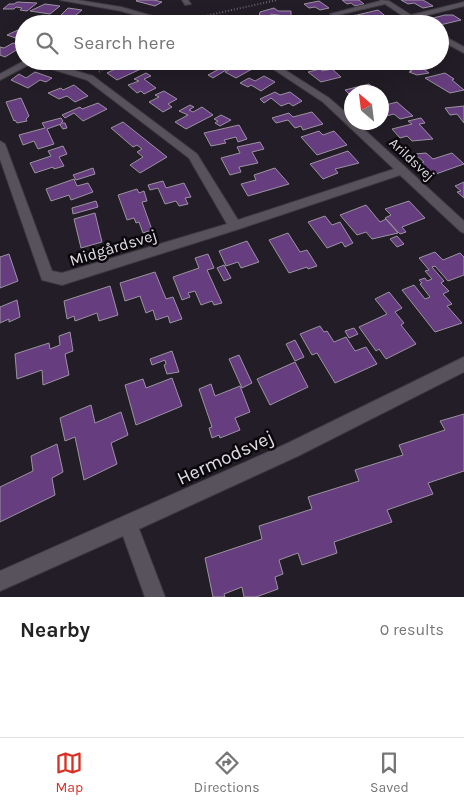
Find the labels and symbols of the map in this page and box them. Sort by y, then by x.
north arrow [344,85,389,130]
street label: Arildsvej [386,134,438,184]
street label: Midgårdsvej [67,225,159,270]
street label: Hermodsvej [174,426,277,490]

